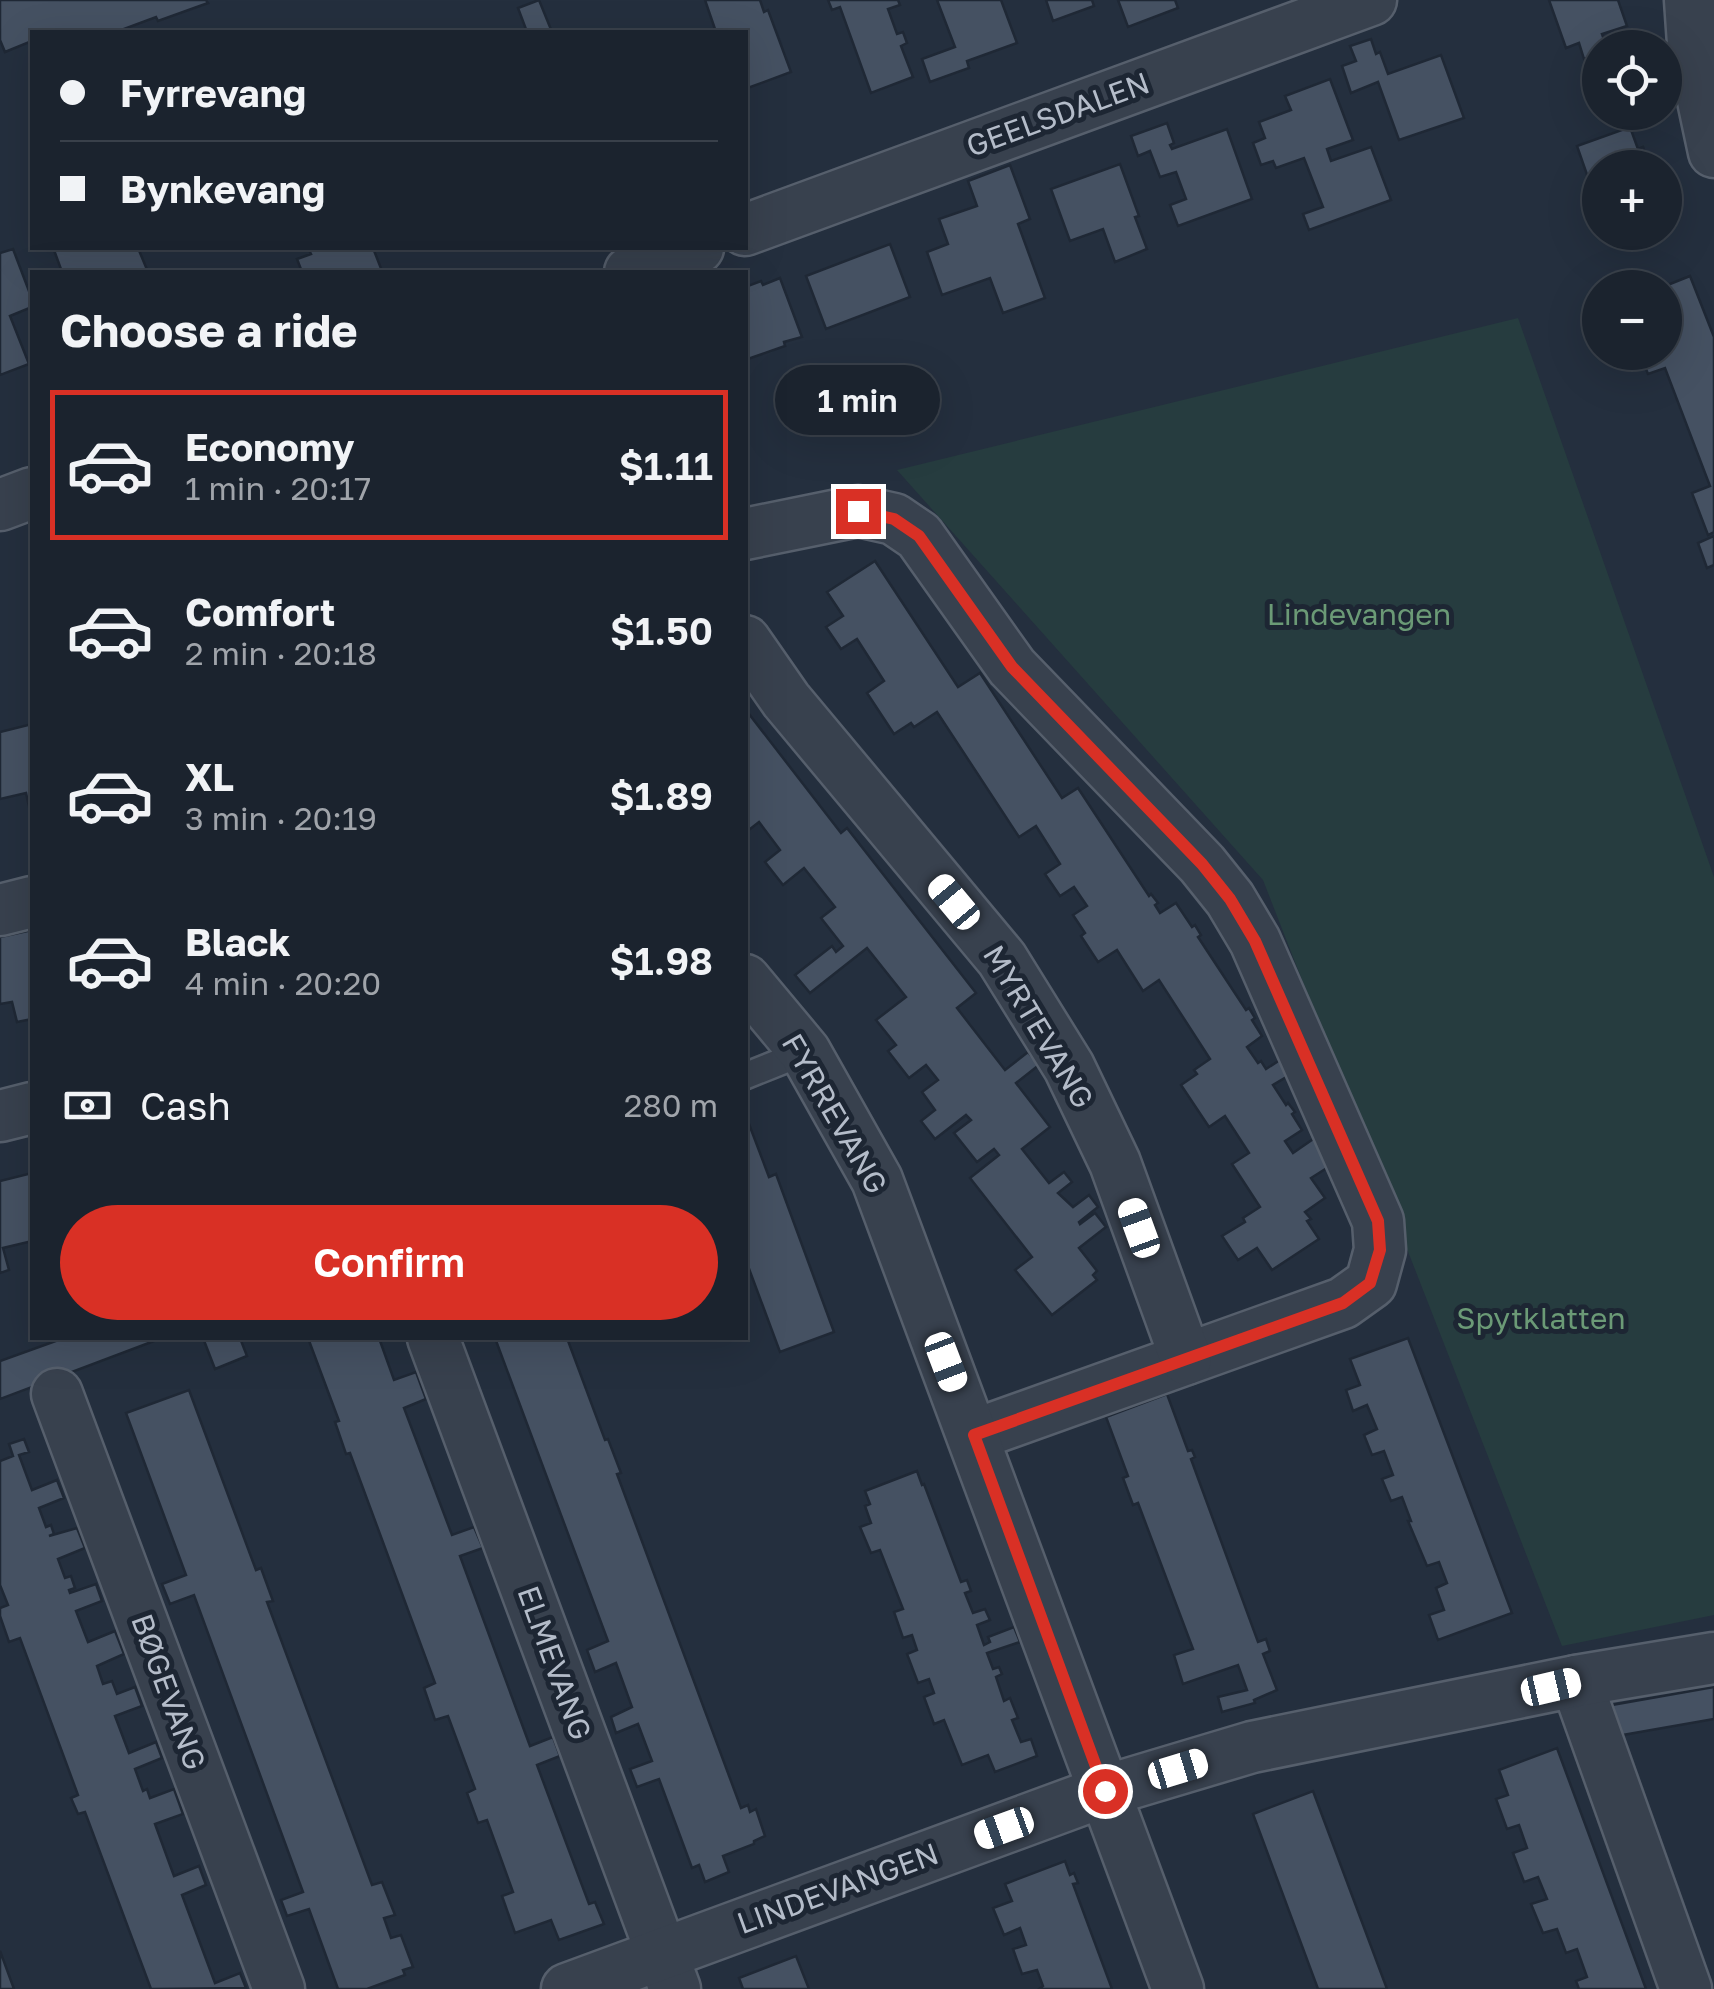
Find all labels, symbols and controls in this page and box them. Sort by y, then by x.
map controls [1582,30,1682,370]
button: locate [1582,30,1682,130]
street label: GEELSDALEN [961,64,1154,164]
text: Fyrrevang [120,70,306,115]
button: + [1582,150,1682,250]
text: Bynkevang [120,166,325,211]
button: − [1582,270,1682,370]
text: Choose a ride [60,303,358,357]
callout: 1 min [776,366,940,436]
text: 1 min [817,381,898,419]
icon: car [65,420,155,510]
text: Economy [185,424,354,469]
text: $1.11 [619,443,713,488]
text: 1 min · 20:17 [185,469,371,507]
route end [836,489,881,534]
icon: car [65,585,155,675]
text: Comfort [185,589,335,634]
park label: Lindevangen [1267,596,1451,632]
text: $1.50 [610,608,713,653]
text: 2 min · 20:18 [185,634,377,672]
icon: car [65,750,155,840]
text: XL [185,754,234,799]
text: $1.89 [609,773,713,818]
text: 3 min · 20:19 [185,799,377,837]
car [923,869,985,935]
icon: car [65,915,155,1005]
text: Black [185,919,290,964]
text: $1.98 [609,938,713,983]
street label: MYRTEVANG [976,938,1102,1115]
text: 4 min · 20:20 [185,964,381,1002]
street label: FYRREVANG [775,1027,895,1200]
icon: cash [60,1078,115,1133]
text: Cash [140,1083,231,1128]
text: 280 m [624,1086,718,1124]
car [1115,1195,1163,1261]
button: Confirm [60,1205,718,1320]
park label: Spytklatten [1456,1300,1626,1336]
car [921,1329,971,1395]
street label: ELMEVANG [510,1581,599,1745]
street label: BØGEVANG [124,1609,214,1775]
car [1518,1666,1584,1708]
car [1145,1746,1211,1792]
route start [1083,1769,1128,1814]
car [971,1804,1037,1852]
street label: LINDEVANGEN [732,1835,943,1941]

